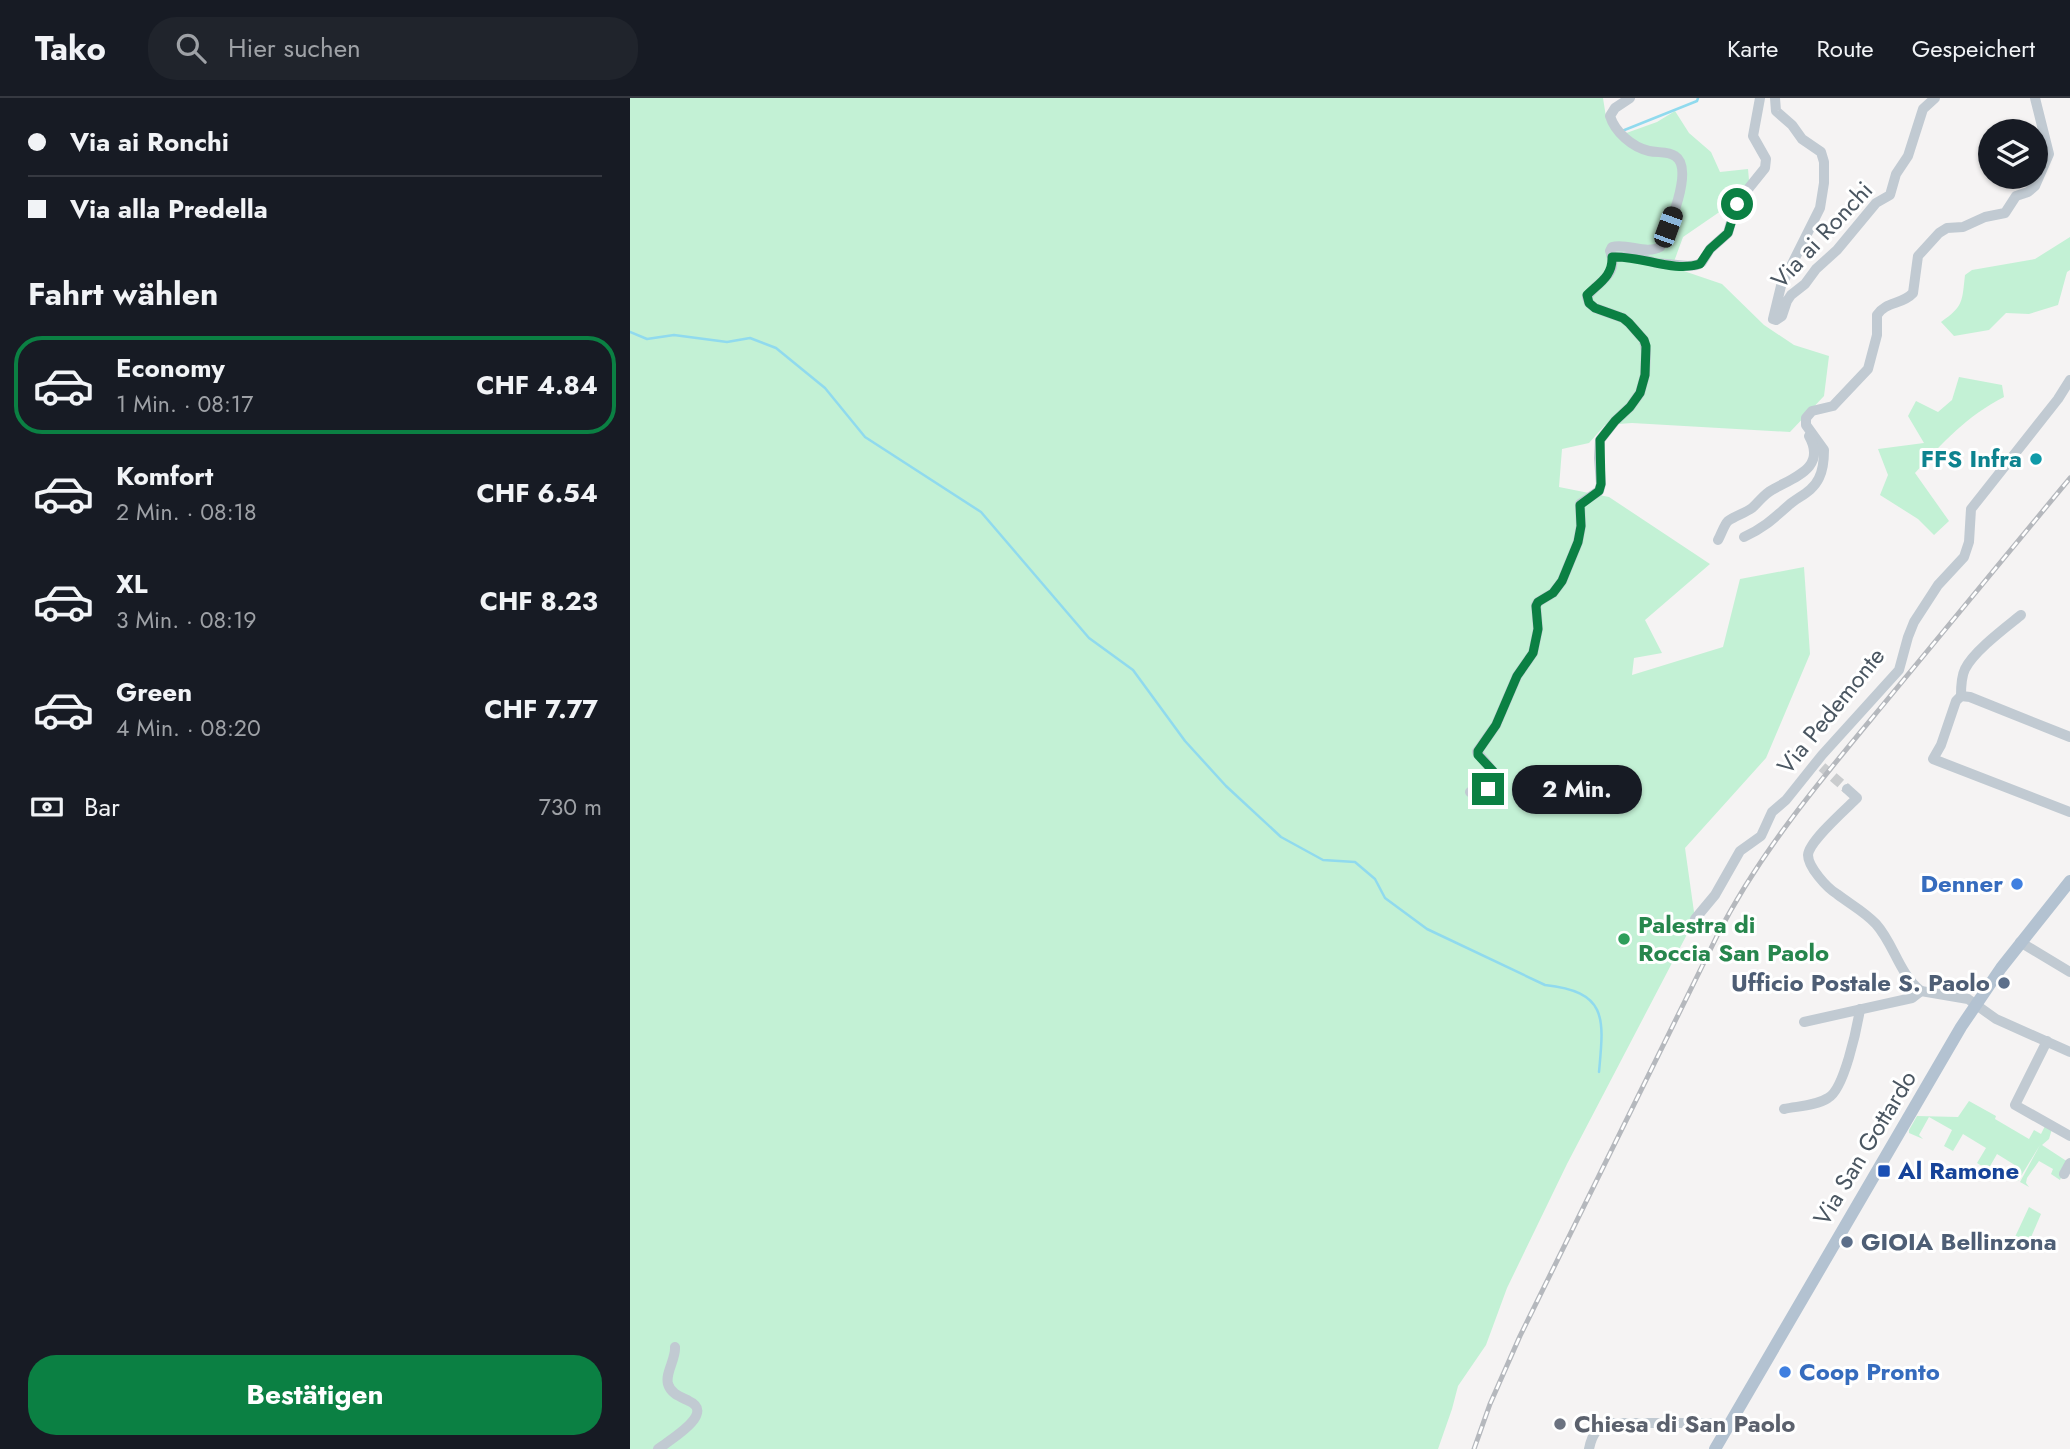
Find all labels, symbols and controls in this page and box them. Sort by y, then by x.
search box [148,17,638,80]
text: Tako [35,25,106,72]
icon: search [172,29,210,67]
text: Hier suchen [228,29,361,67]
text: Karte [1727,31,1778,66]
text: Route [1816,31,1874,66]
text: Gespeichert [1912,31,2035,66]
map controls [1978,119,2048,189]
button: layers [1978,119,2048,189]
text: Via ai Ronchi [70,123,229,161]
street label: Via ai Ronchi [1763,173,1881,296]
route start [1721,188,1753,220]
text: Via alla Predella [70,190,268,228]
car [1651,204,1686,250]
text: Fahrt wählen [28,271,218,317]
text: Economy [116,349,225,387]
icon: car [32,354,95,417]
text: CHF 4.84 [476,366,598,404]
text: 1 Min. · 08:17 [116,387,253,421]
place label: FFS Infra [1921,441,2022,476]
marker: FFS Infra [2028,451,2044,467]
text: Komfort [116,457,213,495]
icon: car [32,462,95,525]
text: CHF 6.54 [476,474,598,512]
text: 2 Min. · 08:18 [116,495,256,529]
text: XL [116,565,148,603]
icon: car [32,570,95,633]
text: CHF 8.23 [480,582,598,620]
text: 3 Min. · 08:19 [116,603,257,637]
street label: Via Pedemonte [1768,640,1893,782]
text: Green [116,673,192,711]
icon: car [32,678,95,741]
text: CHF 7.77 [484,690,598,728]
text: 4 Min. · 08:20 [116,711,261,745]
callout: 2 Min. [1512,764,1642,814]
text: 2 Min. [1542,772,1612,806]
route end [1472,773,1504,805]
icon: cash [28,788,66,826]
text: Bar [84,788,120,826]
text: 730 m [539,790,602,824]
place label: Denner [1920,866,2003,901]
marker: Denner [2009,876,2025,892]
place label: Palestra di Roccia San Paolo [1638,907,1829,970]
marker: Palestra di Roccia San Paolo [1616,931,1632,947]
place label: Ufficio Postale S. Paolo [1731,965,1990,1000]
marker: Ufficio Postale S. Paolo [1996,975,2012,991]
street label: Via San Gottardo [1804,1064,1925,1232]
place label: Al Ramone [1897,1153,2019,1188]
marker: Al Ramone [1876,1163,1892,1179]
place label: GIOIA Bellinzona [1861,1224,2057,1259]
marker: GIOIA Bellinzona [1839,1234,1855,1250]
place label: Coop Pronto [1799,1354,1940,1389]
button: Bestätigen [28,1355,602,1435]
marker: Coop Pronto [1777,1364,1793,1380]
place label: Chiesa di San Paolo [1574,1406,1795,1441]
marker: Chiesa di San Paolo [1552,1416,1568,1432]

